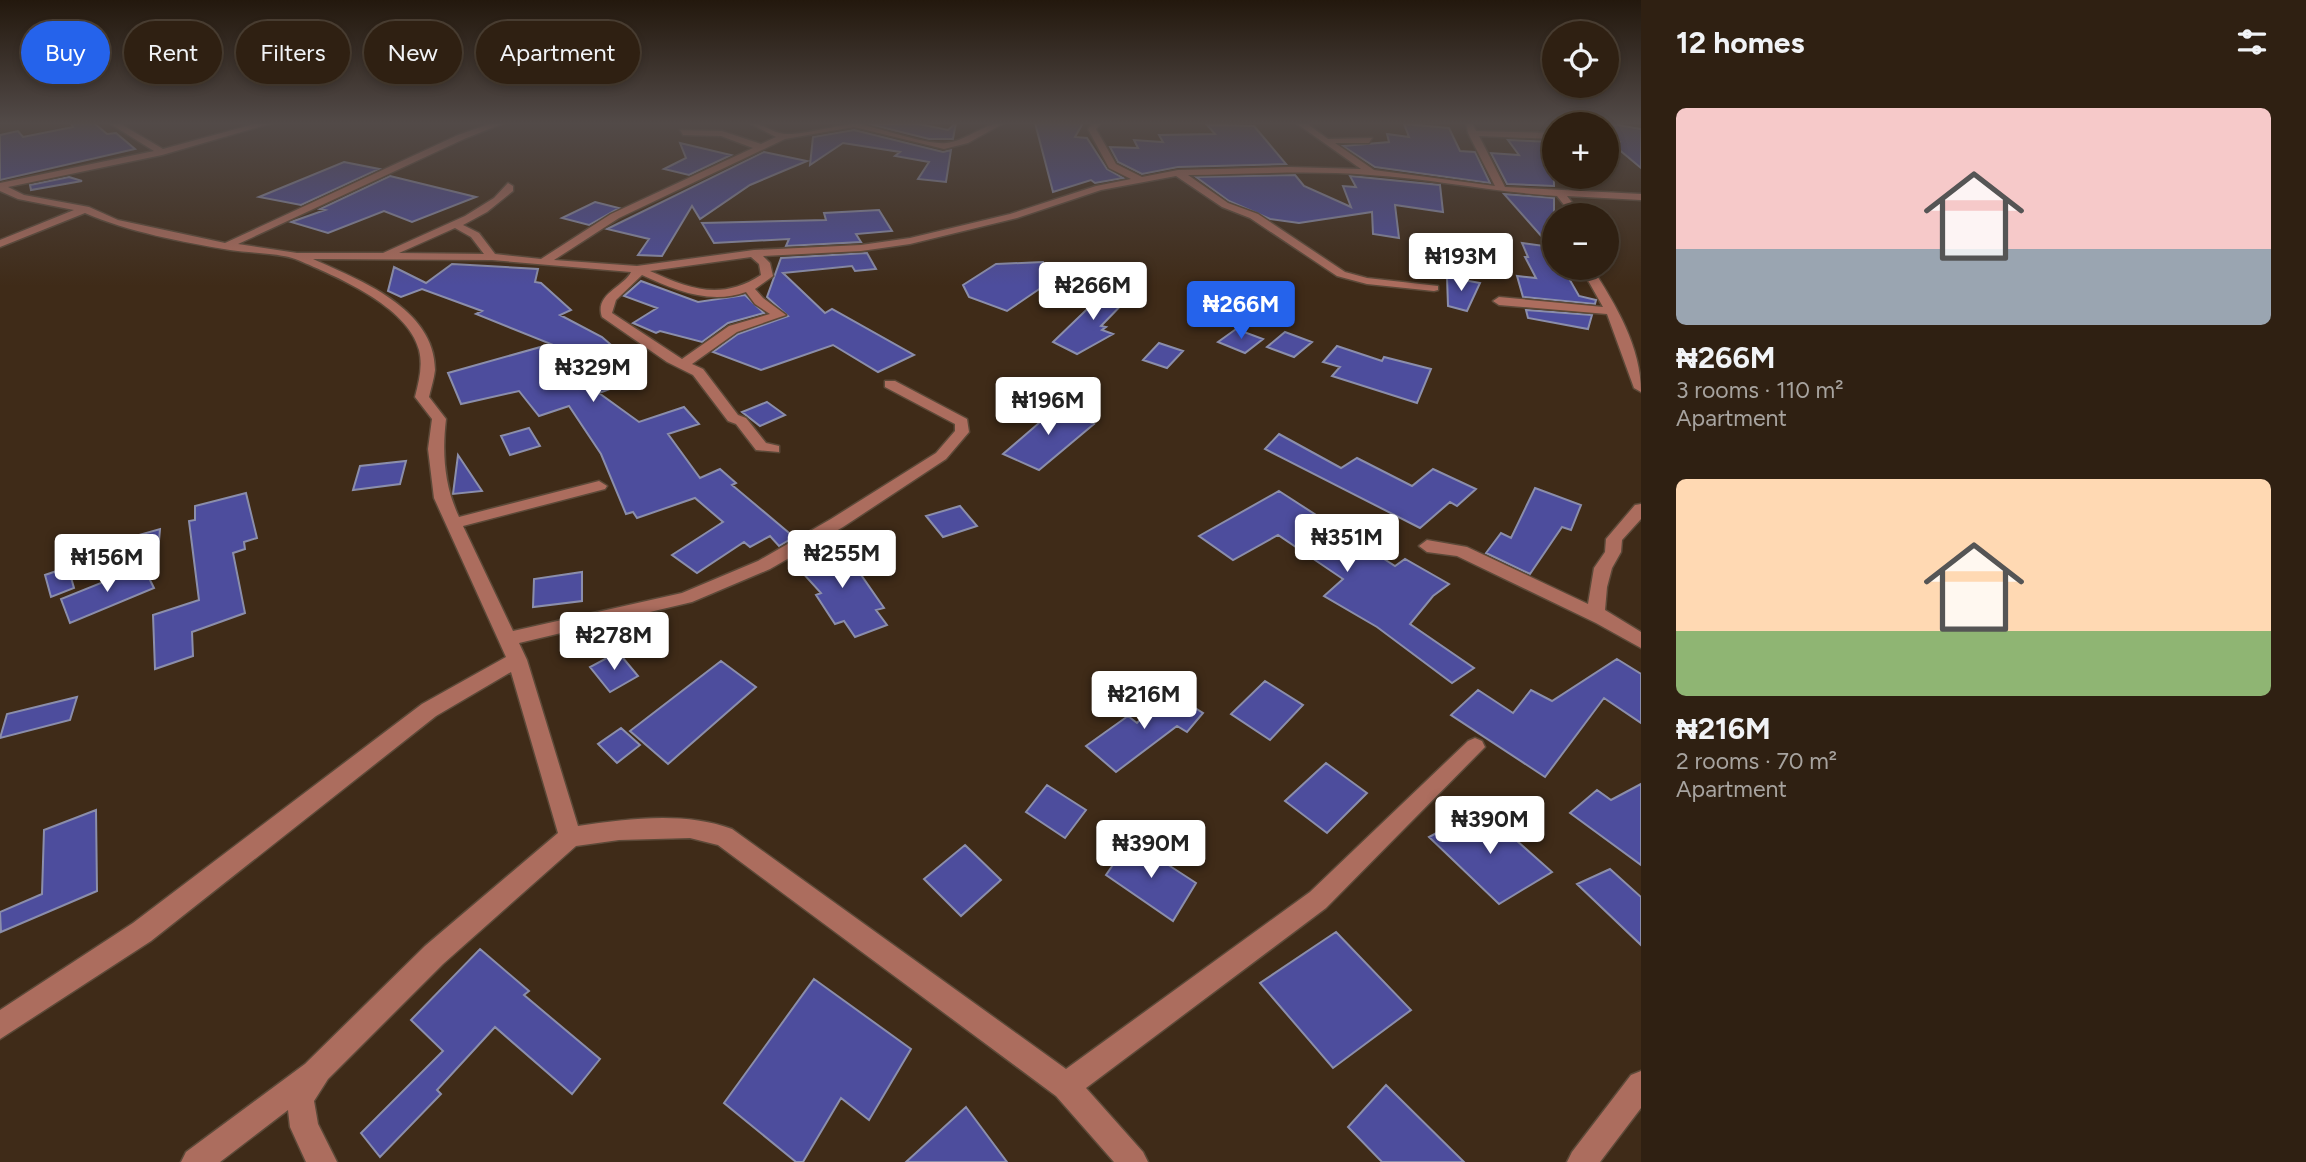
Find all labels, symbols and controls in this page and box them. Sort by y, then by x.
chip: Buy [21,21,110,84]
chip: Rent [124,21,222,84]
chip: Filters [236,21,350,84]
chip: New [364,21,462,84]
chip: Apartment [476,21,640,84]
map controls [1542,21,1619,280]
button: locate [1542,21,1619,98]
icon: filters [2233,23,2271,61]
text: 12 homes [1676,24,1804,61]
button: + [1542,112,1619,189]
icon: home [1911,153,2037,279]
button: − [1542,203,1619,280]
pin: ₦193M [1412,233,1510,293]
text: ₦193M [1425,242,1497,270]
pin: ₦266M [1044,262,1142,322]
text: ₦266M [1055,271,1131,299]
pin: ₦266M [1192,282,1290,341]
text: ₦266M [1203,290,1279,318]
text: ₦266M [1676,339,1776,376]
pin: ₦329M [544,344,642,404]
text: ₦329M [555,353,631,381]
text: 3 rooms · 110 m² [1676,376,1843,404]
pin: ₦196M [999,378,1097,437]
text: ₦196M [1012,386,1084,414]
text: Apartment [1676,404,1787,432]
pin: ₦351M [1298,514,1396,574]
text: ₦351M [1311,523,1383,551]
icon: home [1911,524,2037,650]
pin: ₦255M [793,530,891,590]
pin: ₦156M [58,534,156,594]
text: ₦255M [804,539,880,567]
text: ₦156M [71,543,143,571]
pin: ₦278M [565,612,663,672]
text: ₦278M [576,621,652,649]
pin: ₦216M [1095,672,1193,731]
text: ₦216M [1108,680,1180,708]
text: ₦216M [1676,710,1771,747]
text: 2 rooms · 70 m² [1676,747,1837,775]
text: Apartment [1676,775,1787,803]
pin: ₦390M [1441,796,1539,856]
text: ₦390M [1451,805,1529,833]
pin: ₦390M [1102,820,1200,880]
text: ₦390M [1112,829,1190,857]

